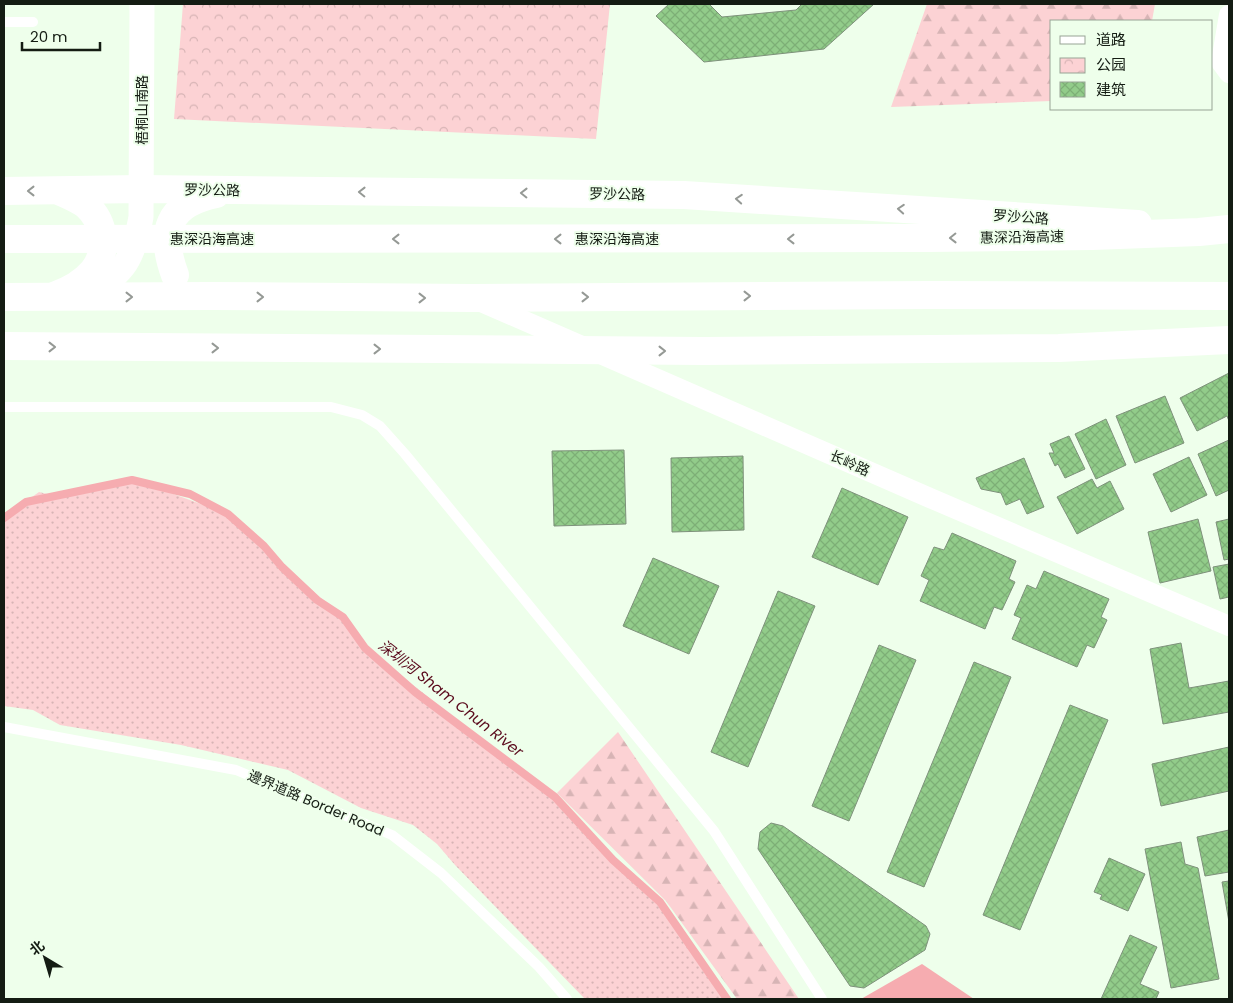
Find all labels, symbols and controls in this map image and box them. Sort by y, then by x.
scale bar [22,20,100,52]
legend [1050,20,1213,110]
text: 20 m [30,26,68,47]
text: 道路 [1096,29,1126,50]
text: 公园 [1096,54,1126,75]
street label: 梧桐山南路 [132,75,152,145]
text: 建筑 [1096,79,1126,100]
street label: 罗沙公路 [184,180,240,200]
street label: 罗沙公路 [589,184,645,204]
one-way arrow [27,186,34,196]
one-way arrow [357,187,365,197]
one-way arrow [520,188,528,198]
one-way arrow [735,193,743,204]
one-way arrow [897,204,905,215]
street label: 罗沙公路 [992,205,1050,229]
street label: 惠深沿海高速 [980,226,1064,248]
street label: 惠深沿海高速 [170,229,254,249]
street label: 惠深沿海高速 [575,229,659,249]
one-way arrow [949,233,957,243]
one-way arrow [392,234,400,244]
one-way arrow [554,234,562,244]
one-way arrow [787,234,794,244]
one-way arrow [744,291,752,301]
one-way arrow [126,292,134,302]
one-way arrow [256,292,264,302]
one-way arrow [582,292,589,302]
one-way arrow [419,293,427,303]
one-way arrow [49,342,57,352]
one-way arrow [212,343,219,353]
one-way arrow [374,344,382,354]
one-way arrow [659,346,667,356]
street label: 长岭路 [827,445,873,481]
water label: 深圳河 Sham Chun River [374,635,528,762]
street label: 邊界道路 Border Road [245,765,387,841]
north arrow [20,933,70,983]
text: 北 [25,936,49,960]

